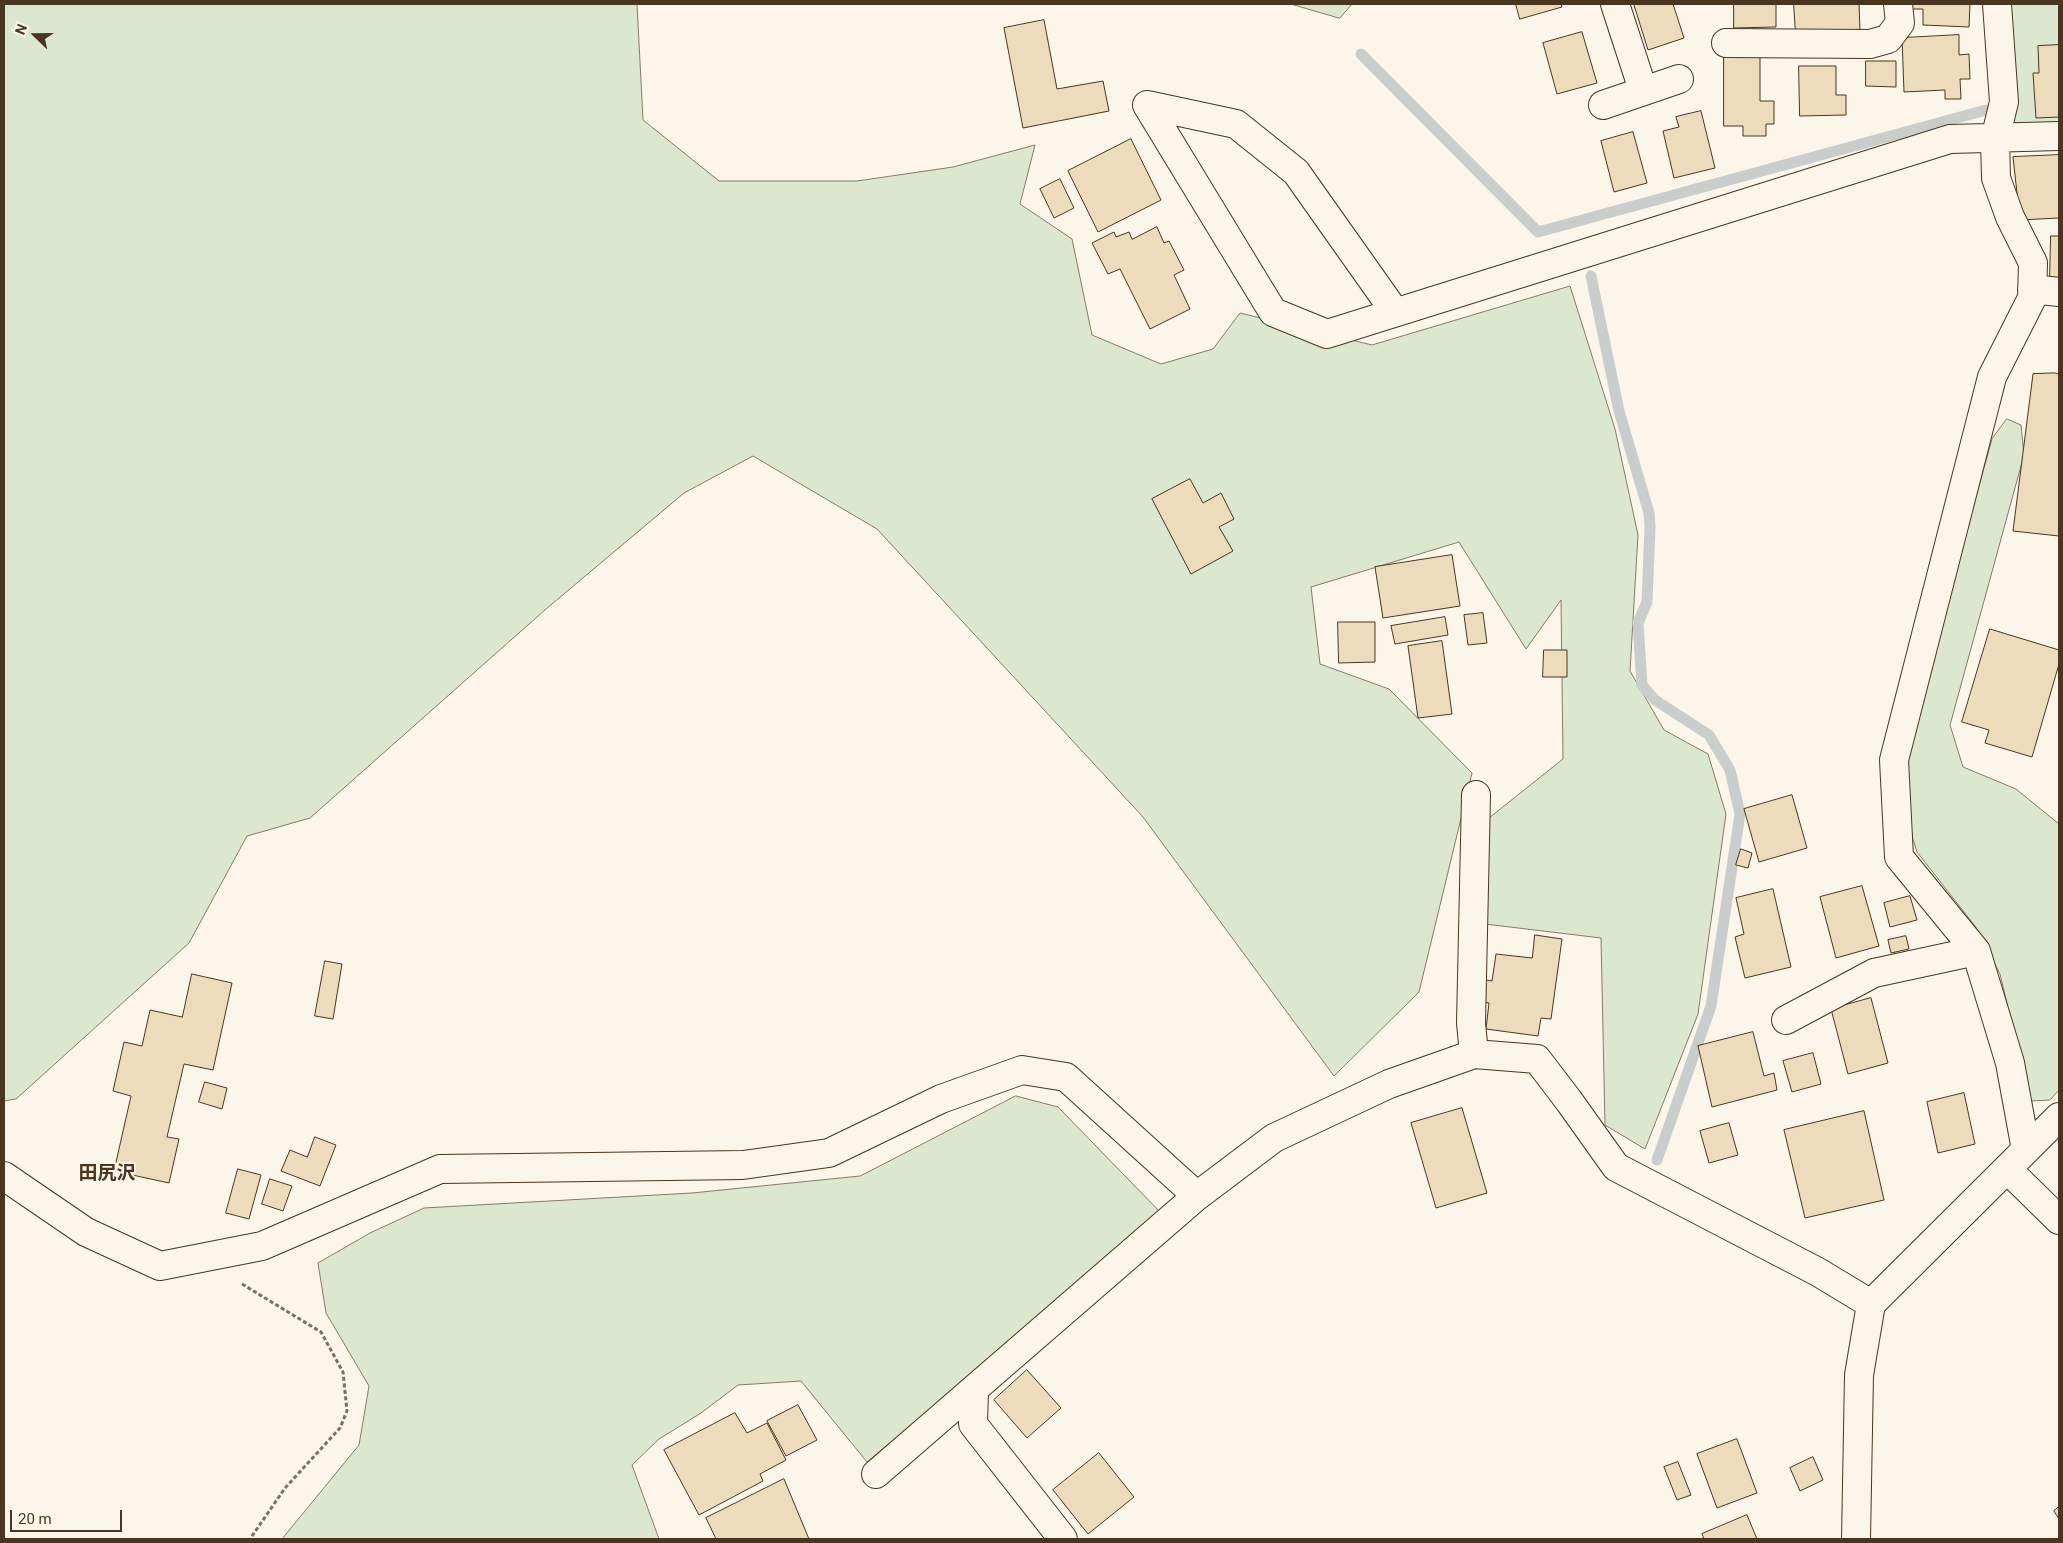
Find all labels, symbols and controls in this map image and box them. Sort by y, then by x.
north arrow [10,10,60,60]
text: N [12,22,30,37]
district label: 田尻沢 [79,1163,135,1185]
scale bar [12,1500,125,1532]
text: 20 m [18,1510,52,1528]

